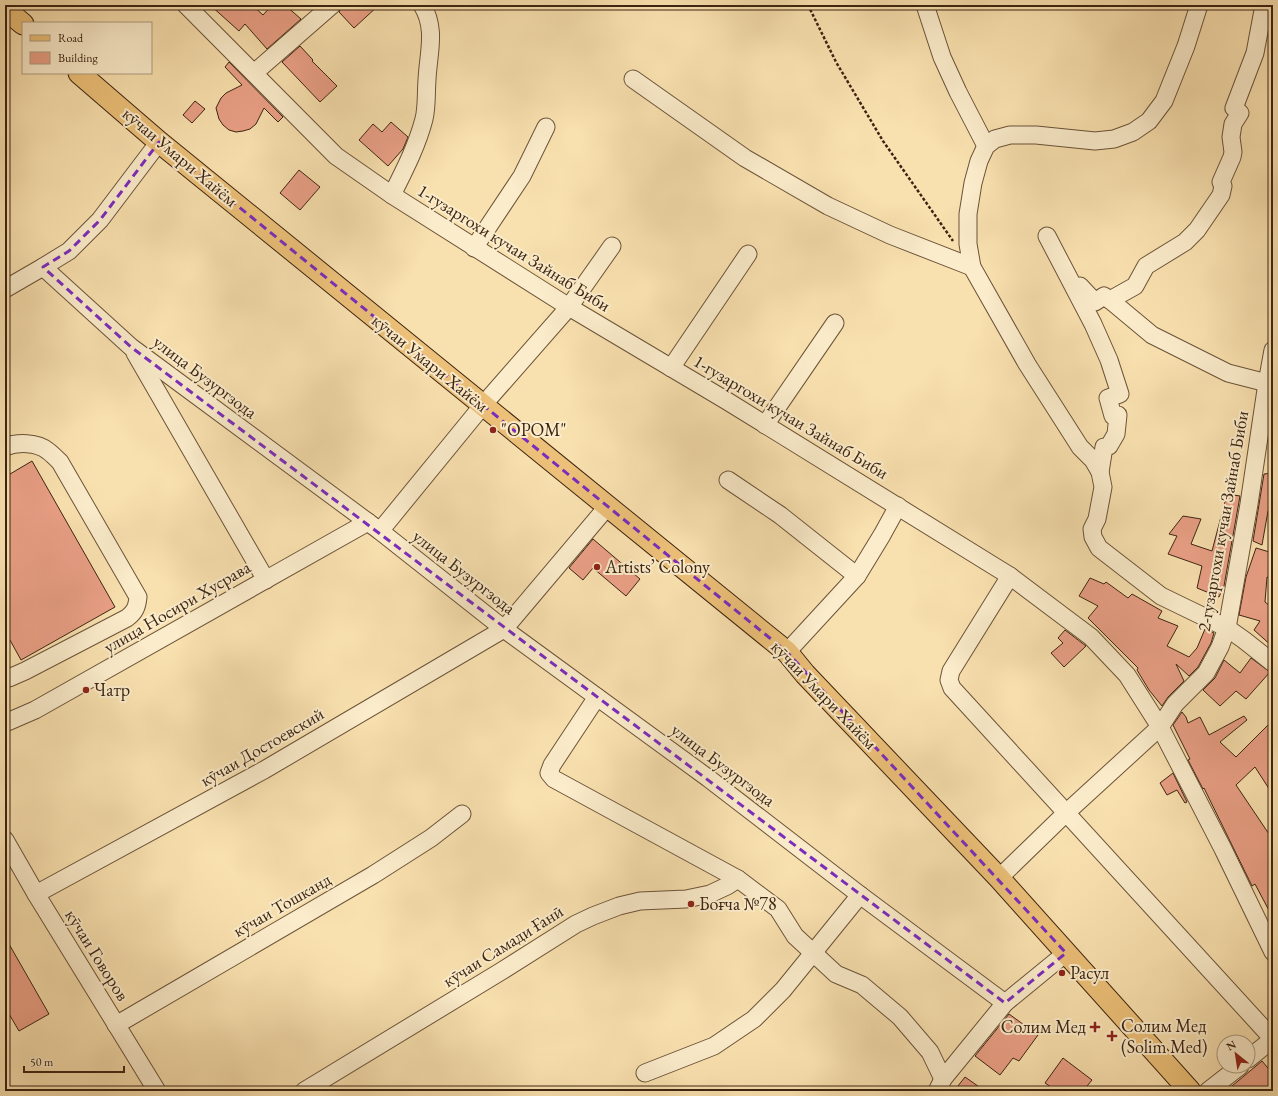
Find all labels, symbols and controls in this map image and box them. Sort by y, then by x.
legend [22,22,152,74]
text: Road [58,30,84,46]
text: Building [58,50,99,66]
street label: кӯчаи Умари Хайём [118,102,243,212]
street label: 1-гузаргохи кучаи Зайнаб Биби [413,179,616,317]
street label: кӯчаи Умари Хайём [367,309,494,417]
street label: улица Бузургзода [149,330,263,424]
street label: 1-гузаргохи кучаи Зайнаб Биби [689,349,893,484]
street label: 2-гузаргохи кучаи Зайнаб Биби [1192,408,1253,633]
place label: "OPOM" [501,418,567,441]
marker: "OPOM" [488,425,498,435]
street label: улица Бузургзода [408,524,521,620]
street label: улица Носири Хусрава [99,555,255,658]
place label: Artists’ Colony [604,555,710,578]
marker: Artists’ Colony [592,562,602,572]
street label: кӯчаи Умари Хайём [766,635,883,755]
place label: Чатр [94,678,130,701]
marker: Чатр [81,685,91,695]
street label: кӯчаи Достоевский [196,702,328,791]
street label: улица Бузургзода [667,718,781,812]
street label: кӯчаи Тошканд [229,867,335,942]
place label: Боғча №78 [699,892,777,915]
street label: кӯчаи Самади Ғанӣ [438,899,568,992]
marker: Боғча №78 [686,899,696,909]
street label: кӯчаи Говоров [60,905,135,1005]
place label: Расул [1070,961,1110,984]
marker: Расул [1057,968,1067,978]
place label: Солим Мед (Solim Med) [1121,1014,1208,1058]
place label: Солим Мед [1001,1015,1086,1038]
marker: Солим Мед [1089,1021,1101,1033]
marker: Солим Мед (Solim Med) [1106,1030,1118,1042]
north arrow [1216,1034,1256,1074]
text: N [1224,1037,1238,1054]
scale bar [24,1048,124,1074]
text: 50 m [30,1054,54,1070]

